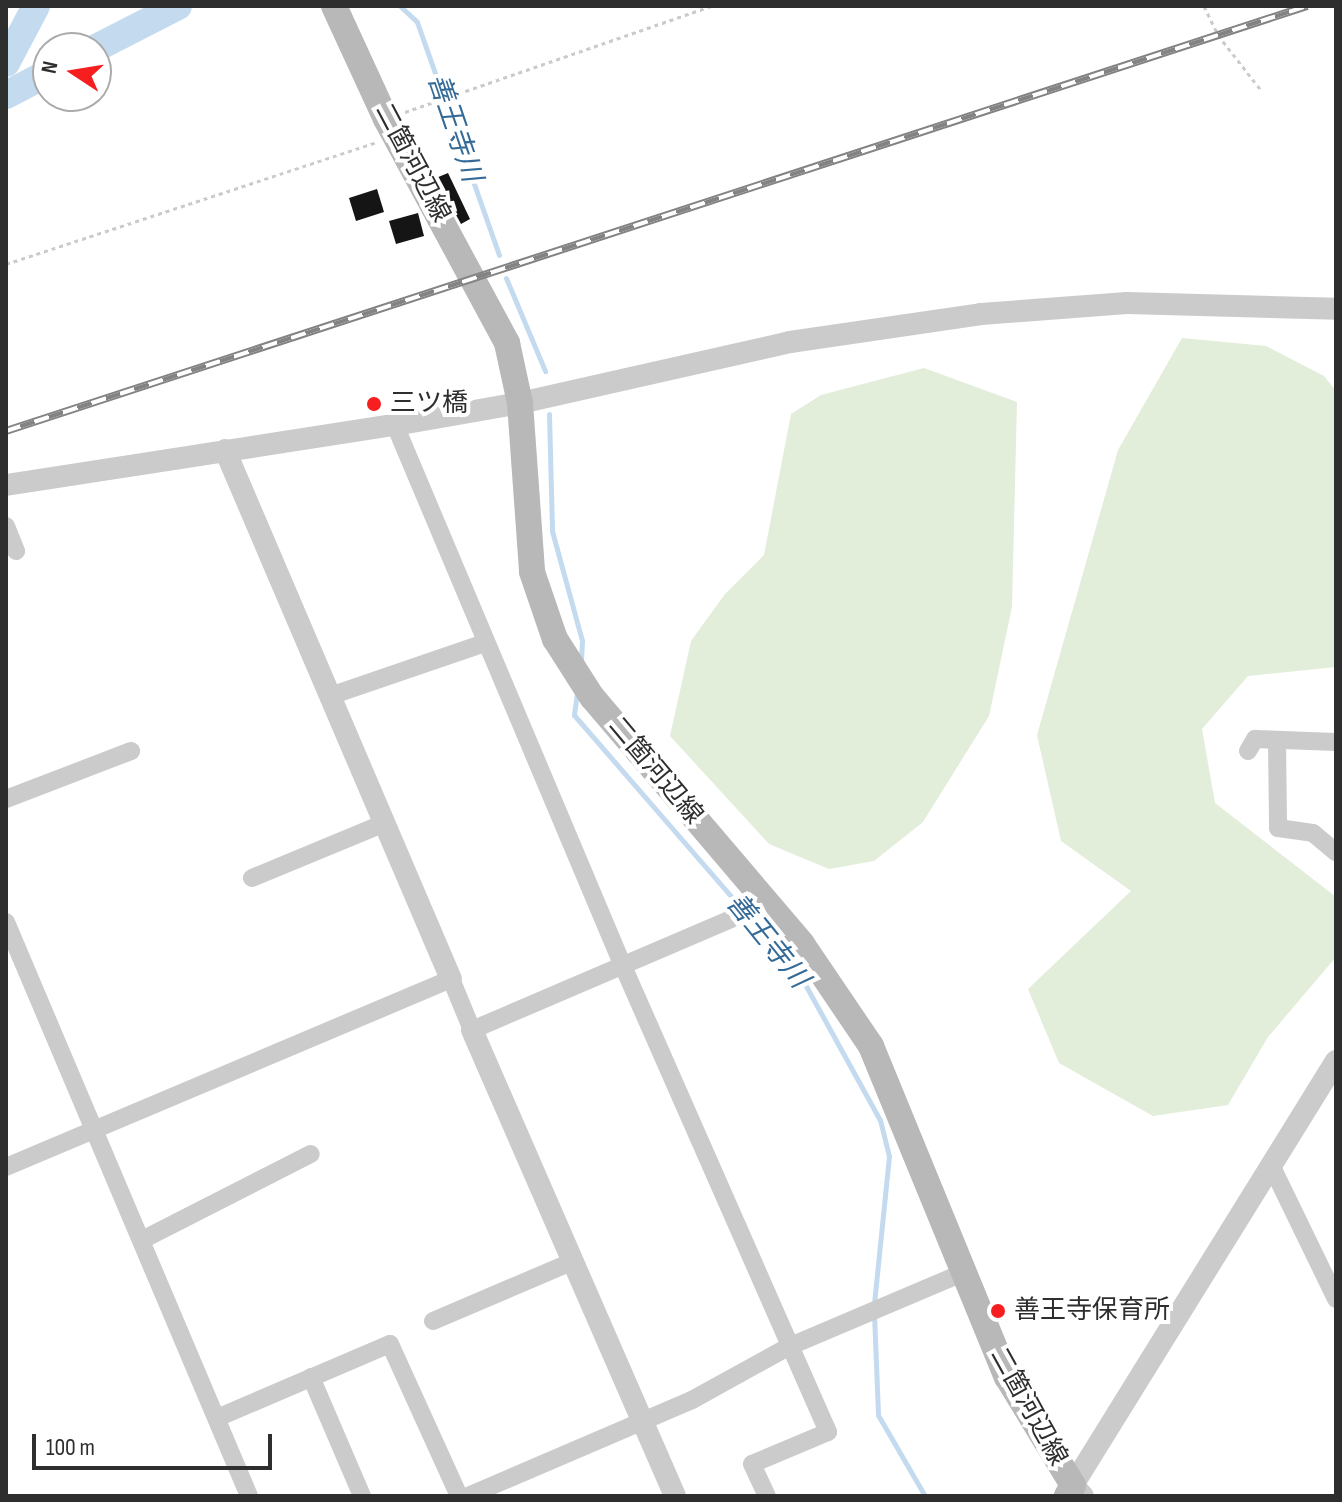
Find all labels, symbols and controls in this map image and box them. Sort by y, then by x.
north arrow [32,32,112,112]
text: N [36,59,64,76]
water label: 善王寺川 [420,70,488,186]
street label: 二箇河辺線 [368,98,456,228]
place label: 三ツ橋 [390,388,468,420]
marker: 三ツ橋 [365,395,383,413]
street label: 二箇河辺線 [601,711,709,831]
water label: 善王寺川 [719,887,815,995]
place label: 善王寺保育所 [1014,1295,1170,1327]
marker: 善王寺保育所 [989,1302,1007,1320]
street label: 二箇河辺線 [983,1343,1073,1471]
scale bar [36,1418,276,1468]
text: 100 m [46,1433,95,1462]

